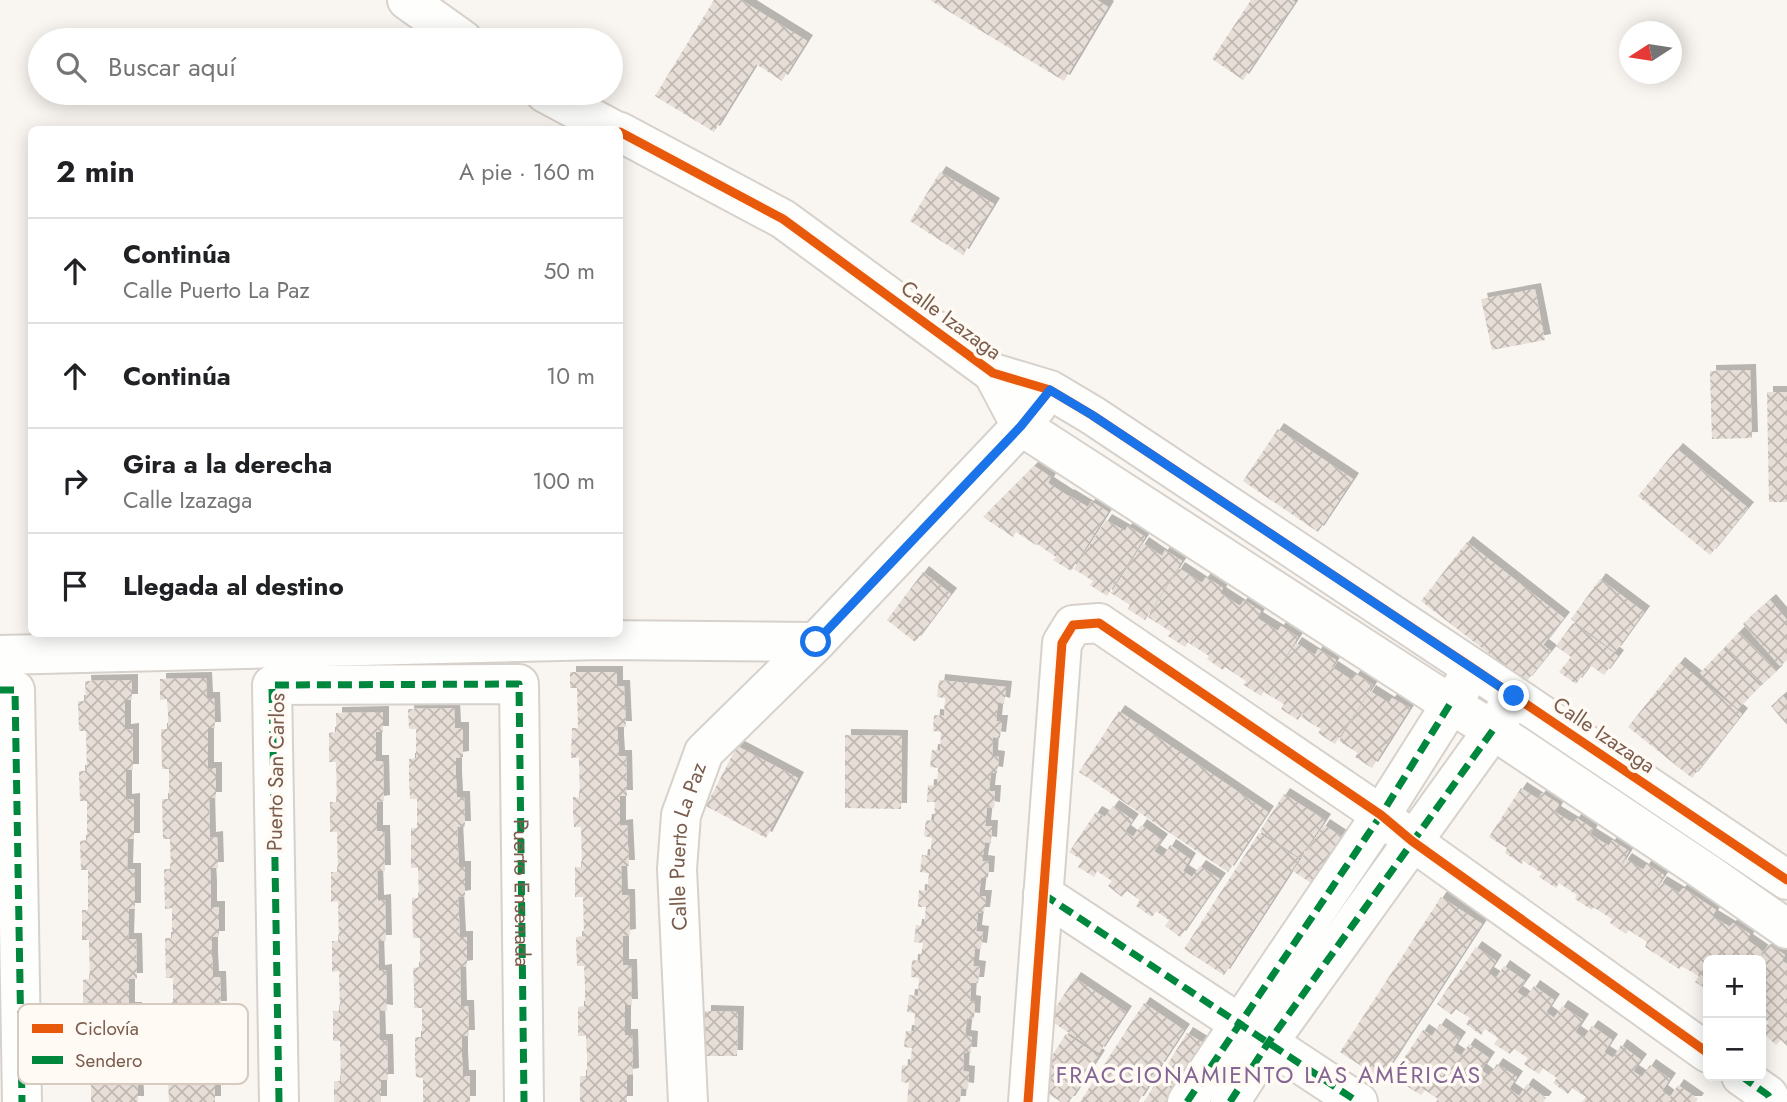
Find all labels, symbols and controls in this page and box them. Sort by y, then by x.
north arrow [1619,21,1682,84]
search box [28,28,623,105]
icon: search [52,48,90,86]
text: Buscar aquí [108,48,236,86]
text: 2 min [56,150,135,193]
text: A pie · 160 m [459,155,595,189]
text: Continúa [123,235,231,273]
icon: ahead [56,252,94,290]
text: 50 m [543,254,595,288]
text: Calle Puerto La Paz [123,273,310,307]
street label: Calle Izazaga [894,273,1008,367]
icon: ahead [56,357,94,395]
text: Continúa [123,357,231,395]
text: 10 m [546,359,595,393]
text: Gira a la derecha [123,445,332,483]
icon: right [56,462,94,500]
text: 100 m [532,464,595,498]
text: Calle Izazaga [123,483,252,517]
icon: arrive [56,567,94,605]
text: Llegada al destino [123,567,344,605]
route start [800,626,831,657]
route end [1498,680,1529,711]
street label: Calle Izazaga [1547,690,1661,780]
street label: Puerto San Carlos [260,693,292,851]
street label: Calle Puerto La Paz [662,758,714,931]
street label: Puerto Ensenada [506,819,537,967]
map controls [1703,955,1766,1081]
button: + [1703,955,1766,1018]
legend [18,1004,248,1084]
text: Ciclovía [75,1015,139,1042]
button: − [1703,1018,1766,1081]
text: Sendero [75,1047,142,1074]
district label: FRACCIONAMIENTO LAS AMÉRICAS [1056,1058,1482,1092]

